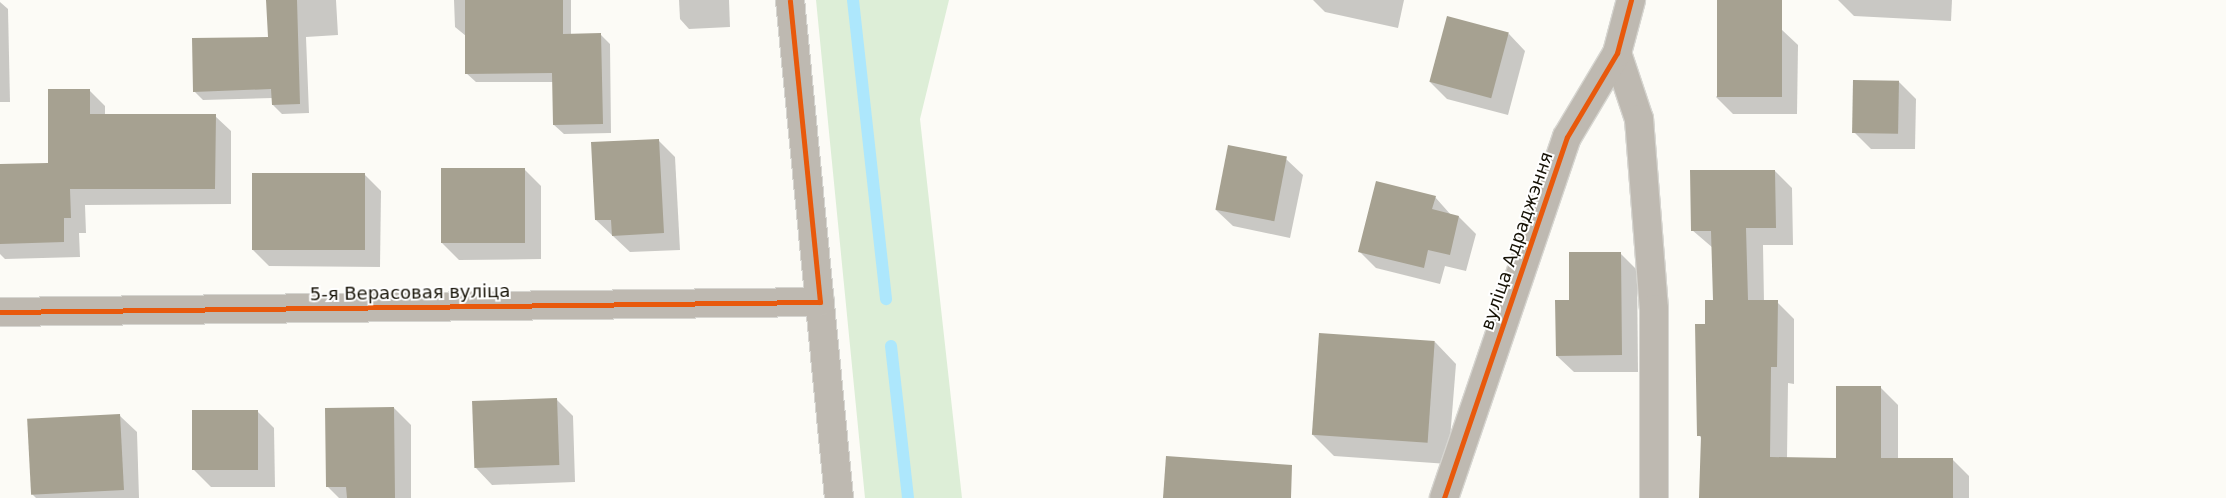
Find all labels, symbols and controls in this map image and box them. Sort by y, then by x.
street label: вуліца Адраджэння [1476,149,1558,333]
street label: 5-я Верасовая вуліца [310,280,510,306]

